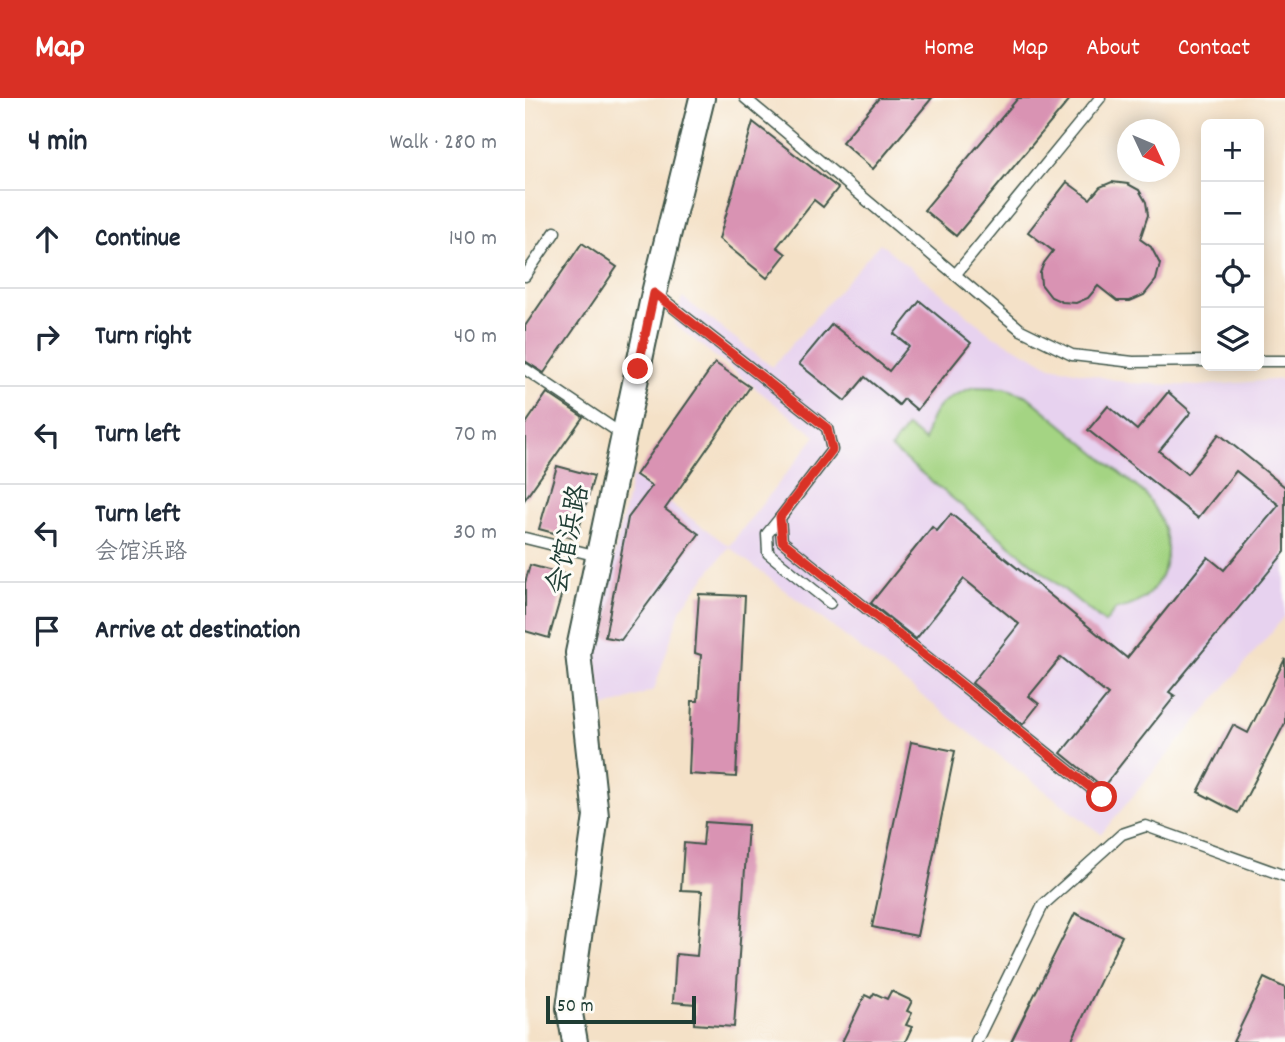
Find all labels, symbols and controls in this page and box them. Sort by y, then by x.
text: Map [35,26,85,73]
text: Home [924,32,974,66]
text: Map [1012,32,1048,66]
text: About [1086,32,1140,66]
text: Contact [1178,32,1250,66]
north arrow [1117,119,1180,182]
map controls [1201,119,1264,371]
button: + [1201,119,1264,182]
text: 4 min [28,122,87,165]
text: Walk · 280 m [389,127,497,160]
button: − [1201,182,1264,245]
icon: ahead [28,220,66,258]
text: Continue [95,221,180,258]
text: 140 m [449,223,497,256]
button: locate [1201,245,1264,308]
button: layers [1201,308,1264,371]
icon: right [28,318,66,356]
text: Turn right [95,319,192,356]
text: 40 m [454,321,497,354]
route end [622,353,653,384]
icon: left [28,416,66,454]
text: Turn left [95,417,181,454]
text: 70 m [455,419,497,452]
street label: 会馆浜路 [540,481,602,599]
text: Turn left [95,497,181,534]
icon: left [28,514,66,552]
text: 30 m [453,517,497,550]
text: 会馆浜路 [95,537,187,570]
icon: arrive [28,612,66,650]
text: Arrive at destination [95,613,300,650]
route start [1086,781,1117,812]
scale bar [546,993,697,1025]
text: 50 m [557,994,594,1021]

